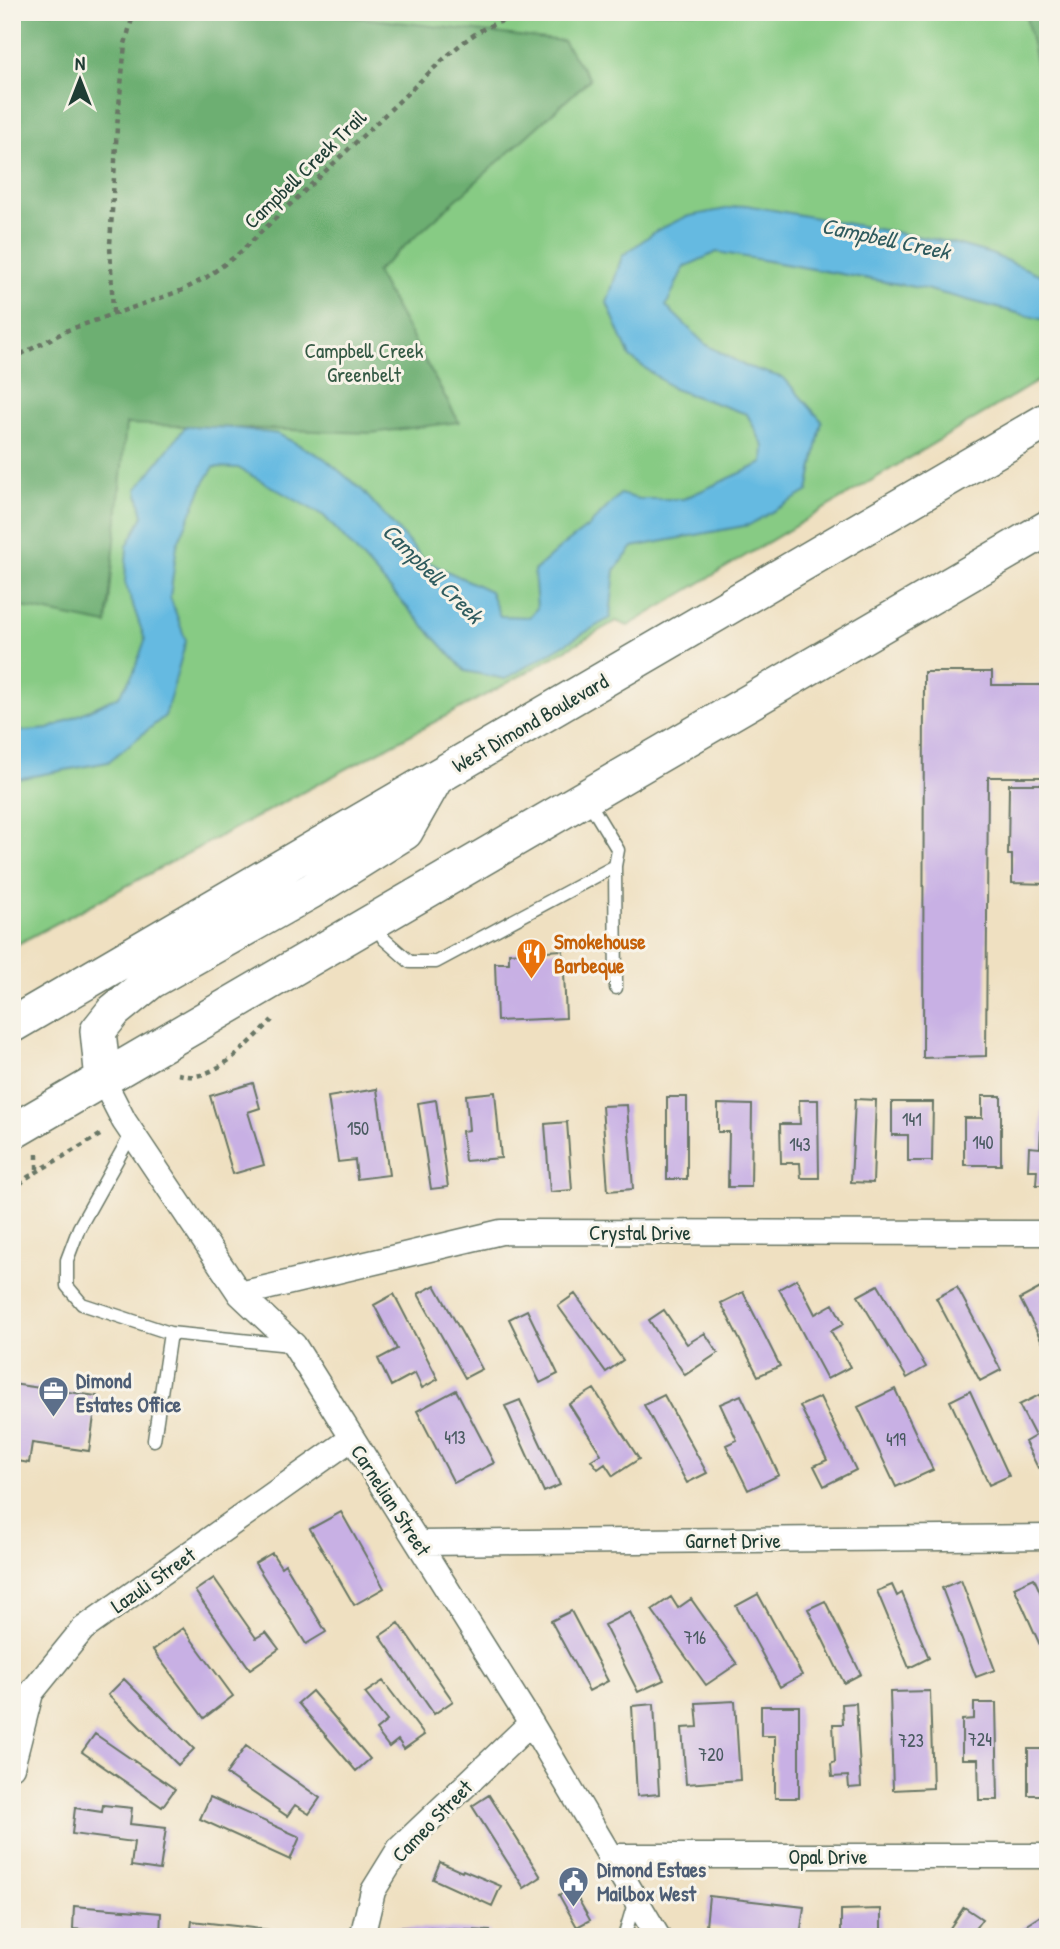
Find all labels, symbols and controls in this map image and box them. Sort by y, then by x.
north arrow [46,46,116,116]
text: N [75,50,85,76]
street label: Campbell Creek Trail [237,103,373,235]
water label: Campbell Creek [819,209,955,268]
park label: Campbell Creek Greenbelt [305,336,424,389]
water label: Campbell Creek [375,516,492,632]
street label: West Dimond Boulevard [447,667,613,779]
place label: Smokehouse Barbeque [554,927,646,981]
restaurant icon: Smokehouse Barbeque [514,936,548,980]
house number: 141 [902,1107,922,1132]
house number: 150 [347,1116,369,1141]
house number: 140 [972,1130,994,1155]
house number: 143 [789,1132,811,1157]
street label: Crystal Drive [589,1218,691,1247]
place label: Dimond Estates Office [76,1366,182,1419]
office icon: Dimond Estates Office [36,1375,70,1419]
house number: 413 [444,1425,466,1450]
house number: 419 [886,1427,906,1452]
street label: Carnelian Street [344,1439,438,1562]
street label: Garnet Drive [685,1526,781,1555]
street label: Lazuli Street [105,1540,202,1620]
house number: 716 [684,1625,706,1650]
house number: 724 [968,1727,992,1752]
house number: 723 [898,1728,924,1753]
house number: 720 [698,1742,724,1767]
street label: Cameo Street [385,1773,479,1869]
street label: Opal Drive [789,1842,867,1871]
place label: Dimond Estaes Mailbox West [597,1855,706,1908]
public building icon: Dimond Estaes Mailbox West [557,1864,591,1908]

